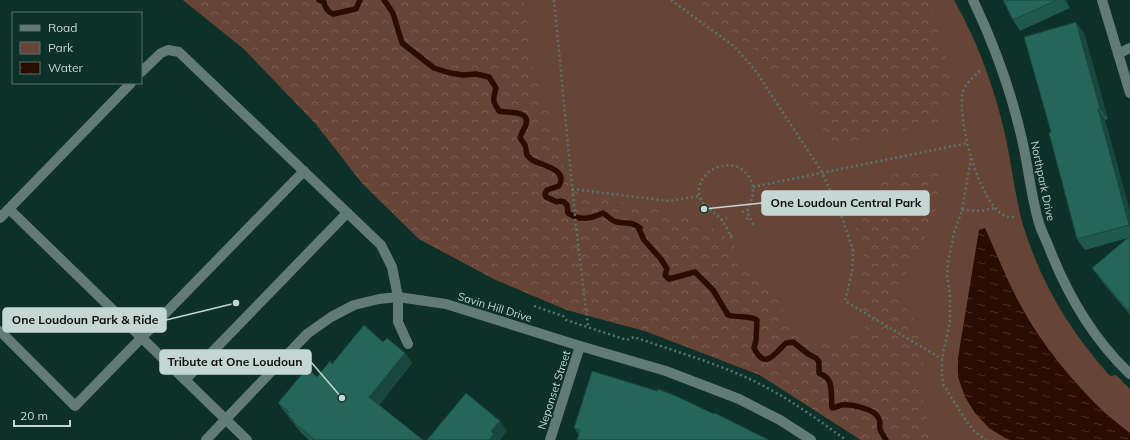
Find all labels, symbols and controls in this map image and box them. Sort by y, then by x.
legend [12,12,142,84]
text: Road [48,20,77,35]
text: Park [48,40,74,55]
text: Water [48,60,84,75]
street label: Northpark Drive [1028,140,1058,222]
callout: One Loudoun Central Park [762,191,929,215]
text: One Loudoun Central Park [771,195,922,210]
street label: Savin Hill Drive [456,289,534,325]
callout: One Loudoun Park & Ride [3,308,166,332]
text: One Loudoun Park & Ride [12,312,159,327]
street label: Neponset Street [535,349,573,431]
callout: Tribute at One Loudoun [160,350,311,374]
text: Tribute at One Loudoun [168,354,302,369]
scale bar [14,402,70,428]
text: 20 m [20,408,48,423]

